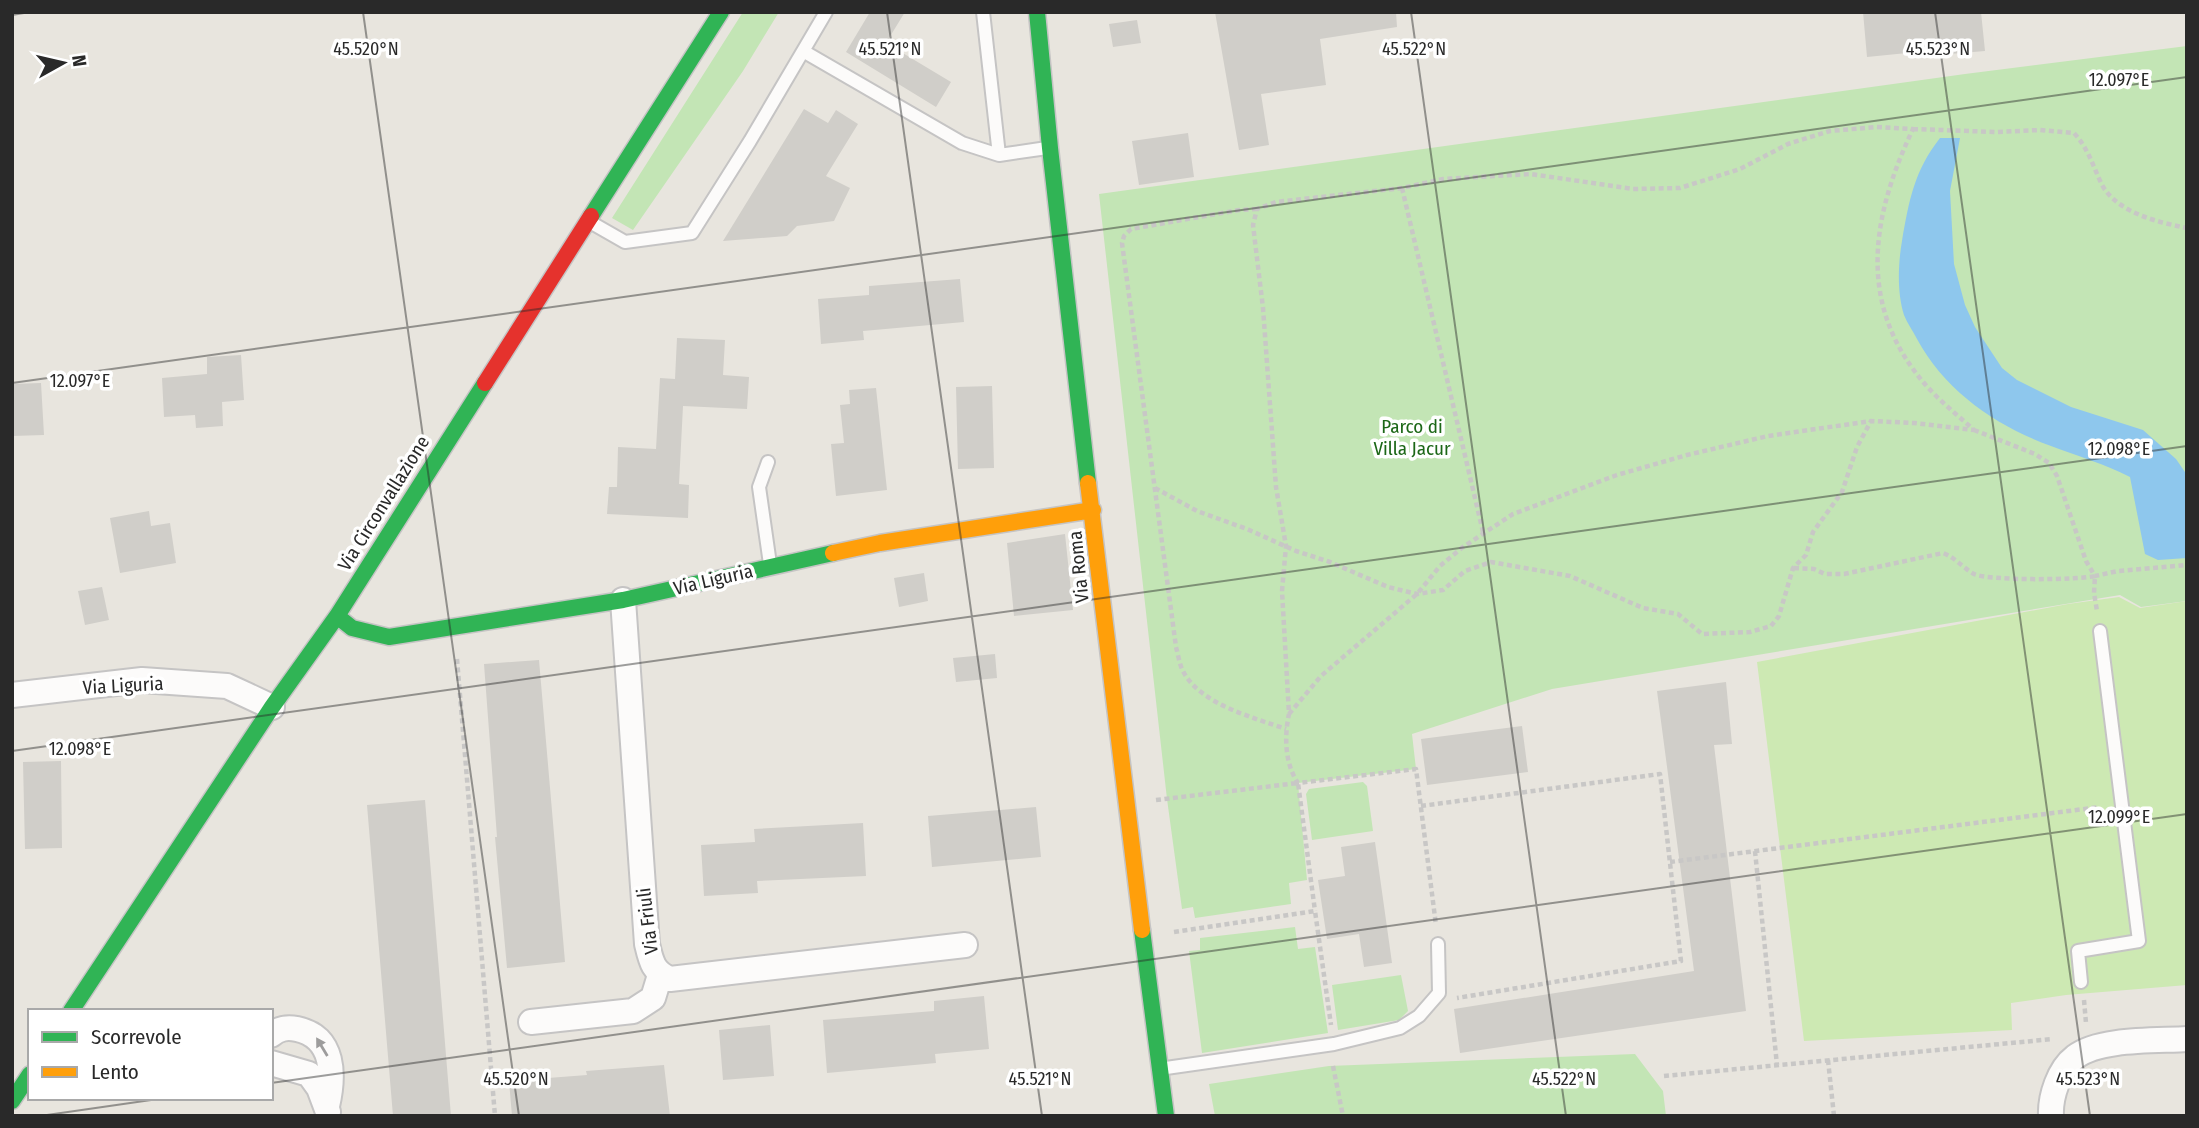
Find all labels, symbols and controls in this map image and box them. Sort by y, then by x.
north arrow [28,28,98,98]
text: 45.520°N [333,38,399,60]
text: 45.521°N [859,38,921,60]
text: 45.522°N [1382,38,1446,60]
text: 45.523°N [1906,38,1970,60]
text: N [67,53,92,68]
text: 12.097°E [2089,69,2149,91]
text: 12.097°E [50,370,110,392]
park label: Parco di Villa Jacur [1373,415,1451,460]
street label: Via Circonvallazione [333,432,434,575]
text: 12.098°E [2088,438,2150,460]
street label: Via Roma [1063,530,1094,604]
street label: Via Liguria [671,559,755,600]
street label: Via Liguria [82,672,164,699]
text: 12.098°E [49,738,111,760]
text: 12.099°E [2088,806,2150,828]
street label: Via Friuli [632,886,663,956]
legend [28,1009,273,1100]
text: Scorrevole [91,1024,182,1050]
one-way arrow [316,1038,329,1057]
text: Lento [91,1059,139,1085]
text: 45.520°N [483,1068,549,1090]
text: 45.521°N [1009,1068,1071,1090]
text: 45.522°N [1532,1068,1596,1090]
text: 45.523°N [2056,1068,2120,1090]

